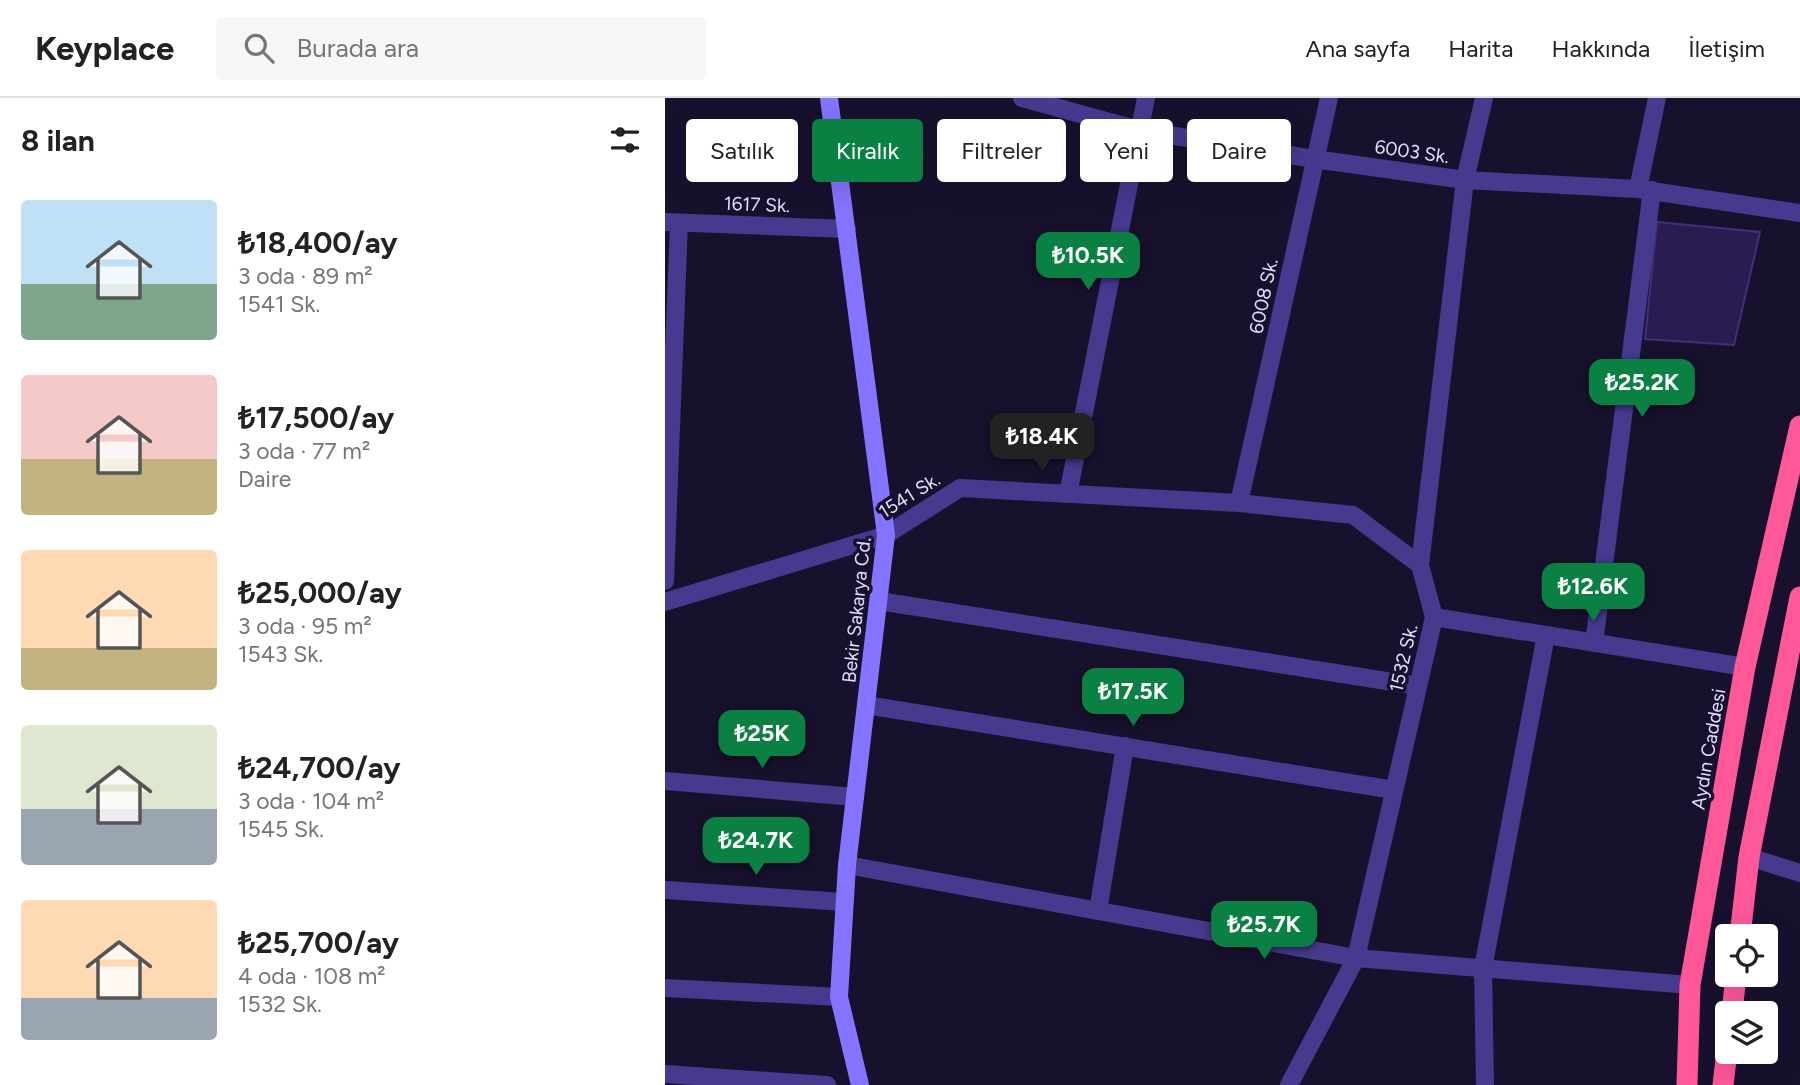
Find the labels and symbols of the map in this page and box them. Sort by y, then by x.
street label: 6003 Sk. [1373,135,1451,168]
street label: 1617 Sk. [724,192,790,217]
pin: ₺10.5K [1031,232,1145,292]
street label: 6008 Sk. [1244,256,1283,336]
pin: ₺25.2K [1585,360,1699,419]
pin: ₺18.4K [985,414,1099,473]
street label: 1541 Sk. [874,468,944,523]
street label: Bekir Sakarya Cd. [837,536,876,684]
pin: ₺12.6K [1536,564,1650,623]
street label: 1532 Sk. [1384,622,1422,694]
pin: ₺17.5K [1076,668,1190,728]
street label: Aydın Caddesi [1687,687,1730,811]
pin: ₺25K [721,710,803,770]
pin: ₺24.7K [699,818,813,877]
pin: ₺25.7K [1207,902,1321,961]

